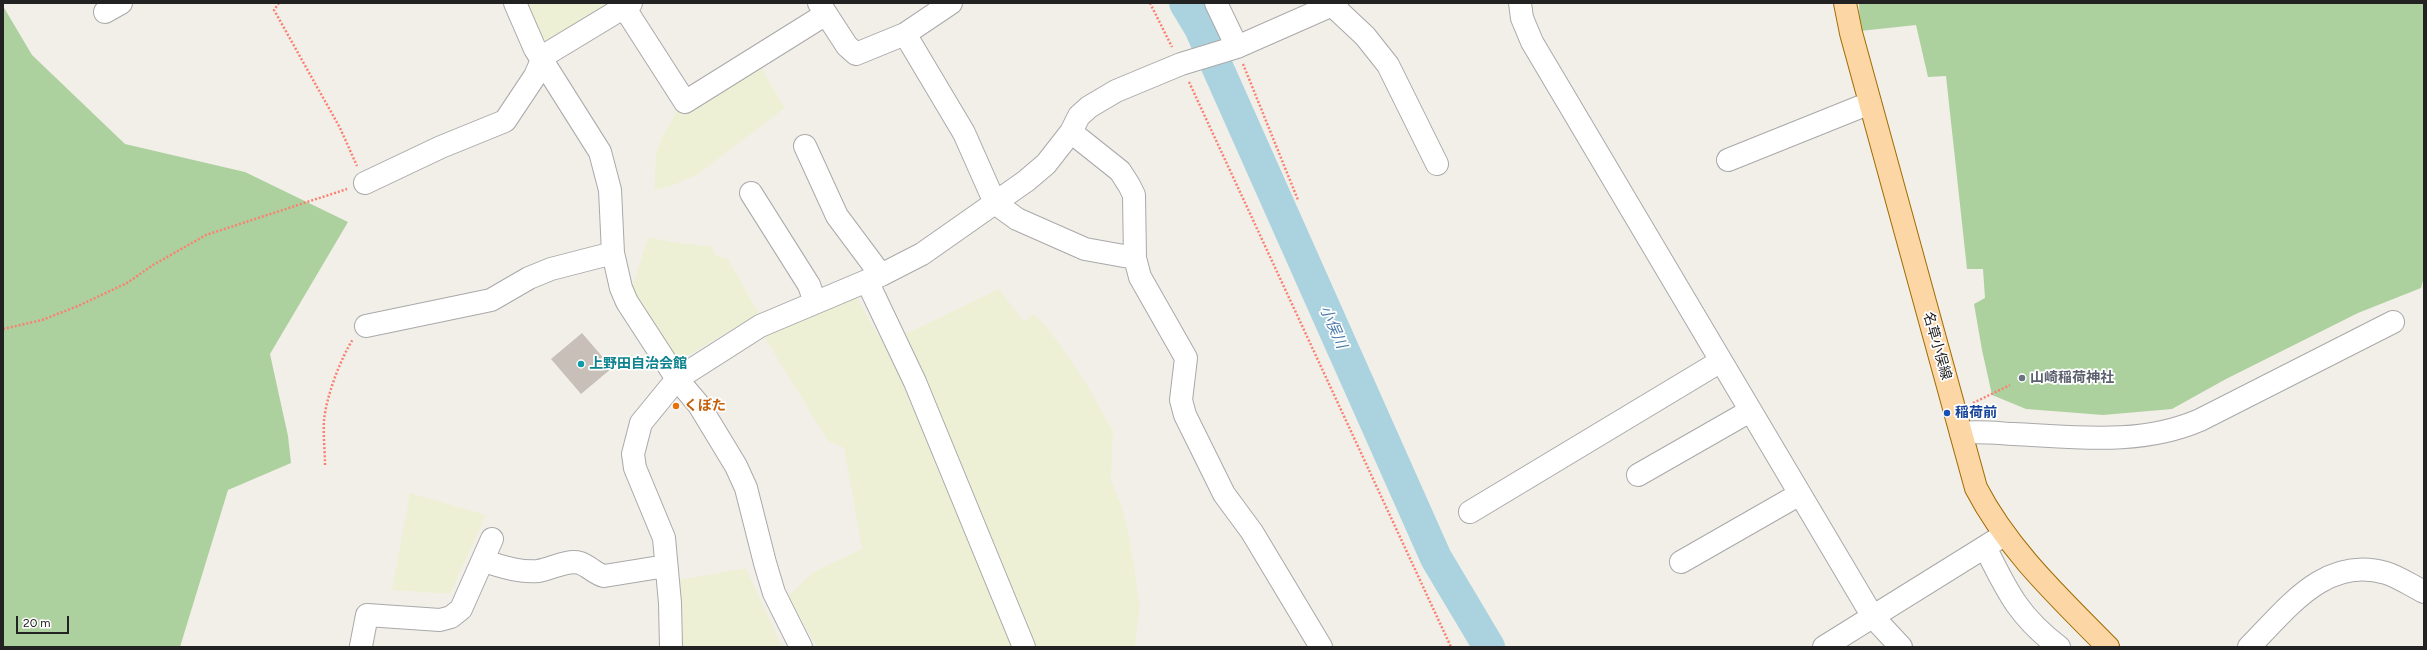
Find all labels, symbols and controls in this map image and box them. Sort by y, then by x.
water label: 小俣川 [1316,303,1350,351]
street label: 名草小俣線 [1919,310,1955,382]
place label: 上野田自治会館 [589,356,687,372]
marker: 上野田自治会館 [576,359,586,369]
place label: 山崎稲荷神社 [2030,370,2114,386]
marker: 山崎稲荷神社 [2017,373,2027,383]
place label: くぼた [684,398,726,414]
marker: くぼた [671,401,681,411]
place label: 稲荷前 [1955,405,1997,421]
marker: 稲荷前 [1942,408,1952,418]
scale bar [18,608,71,634]
text: 20 m [23,616,51,630]

